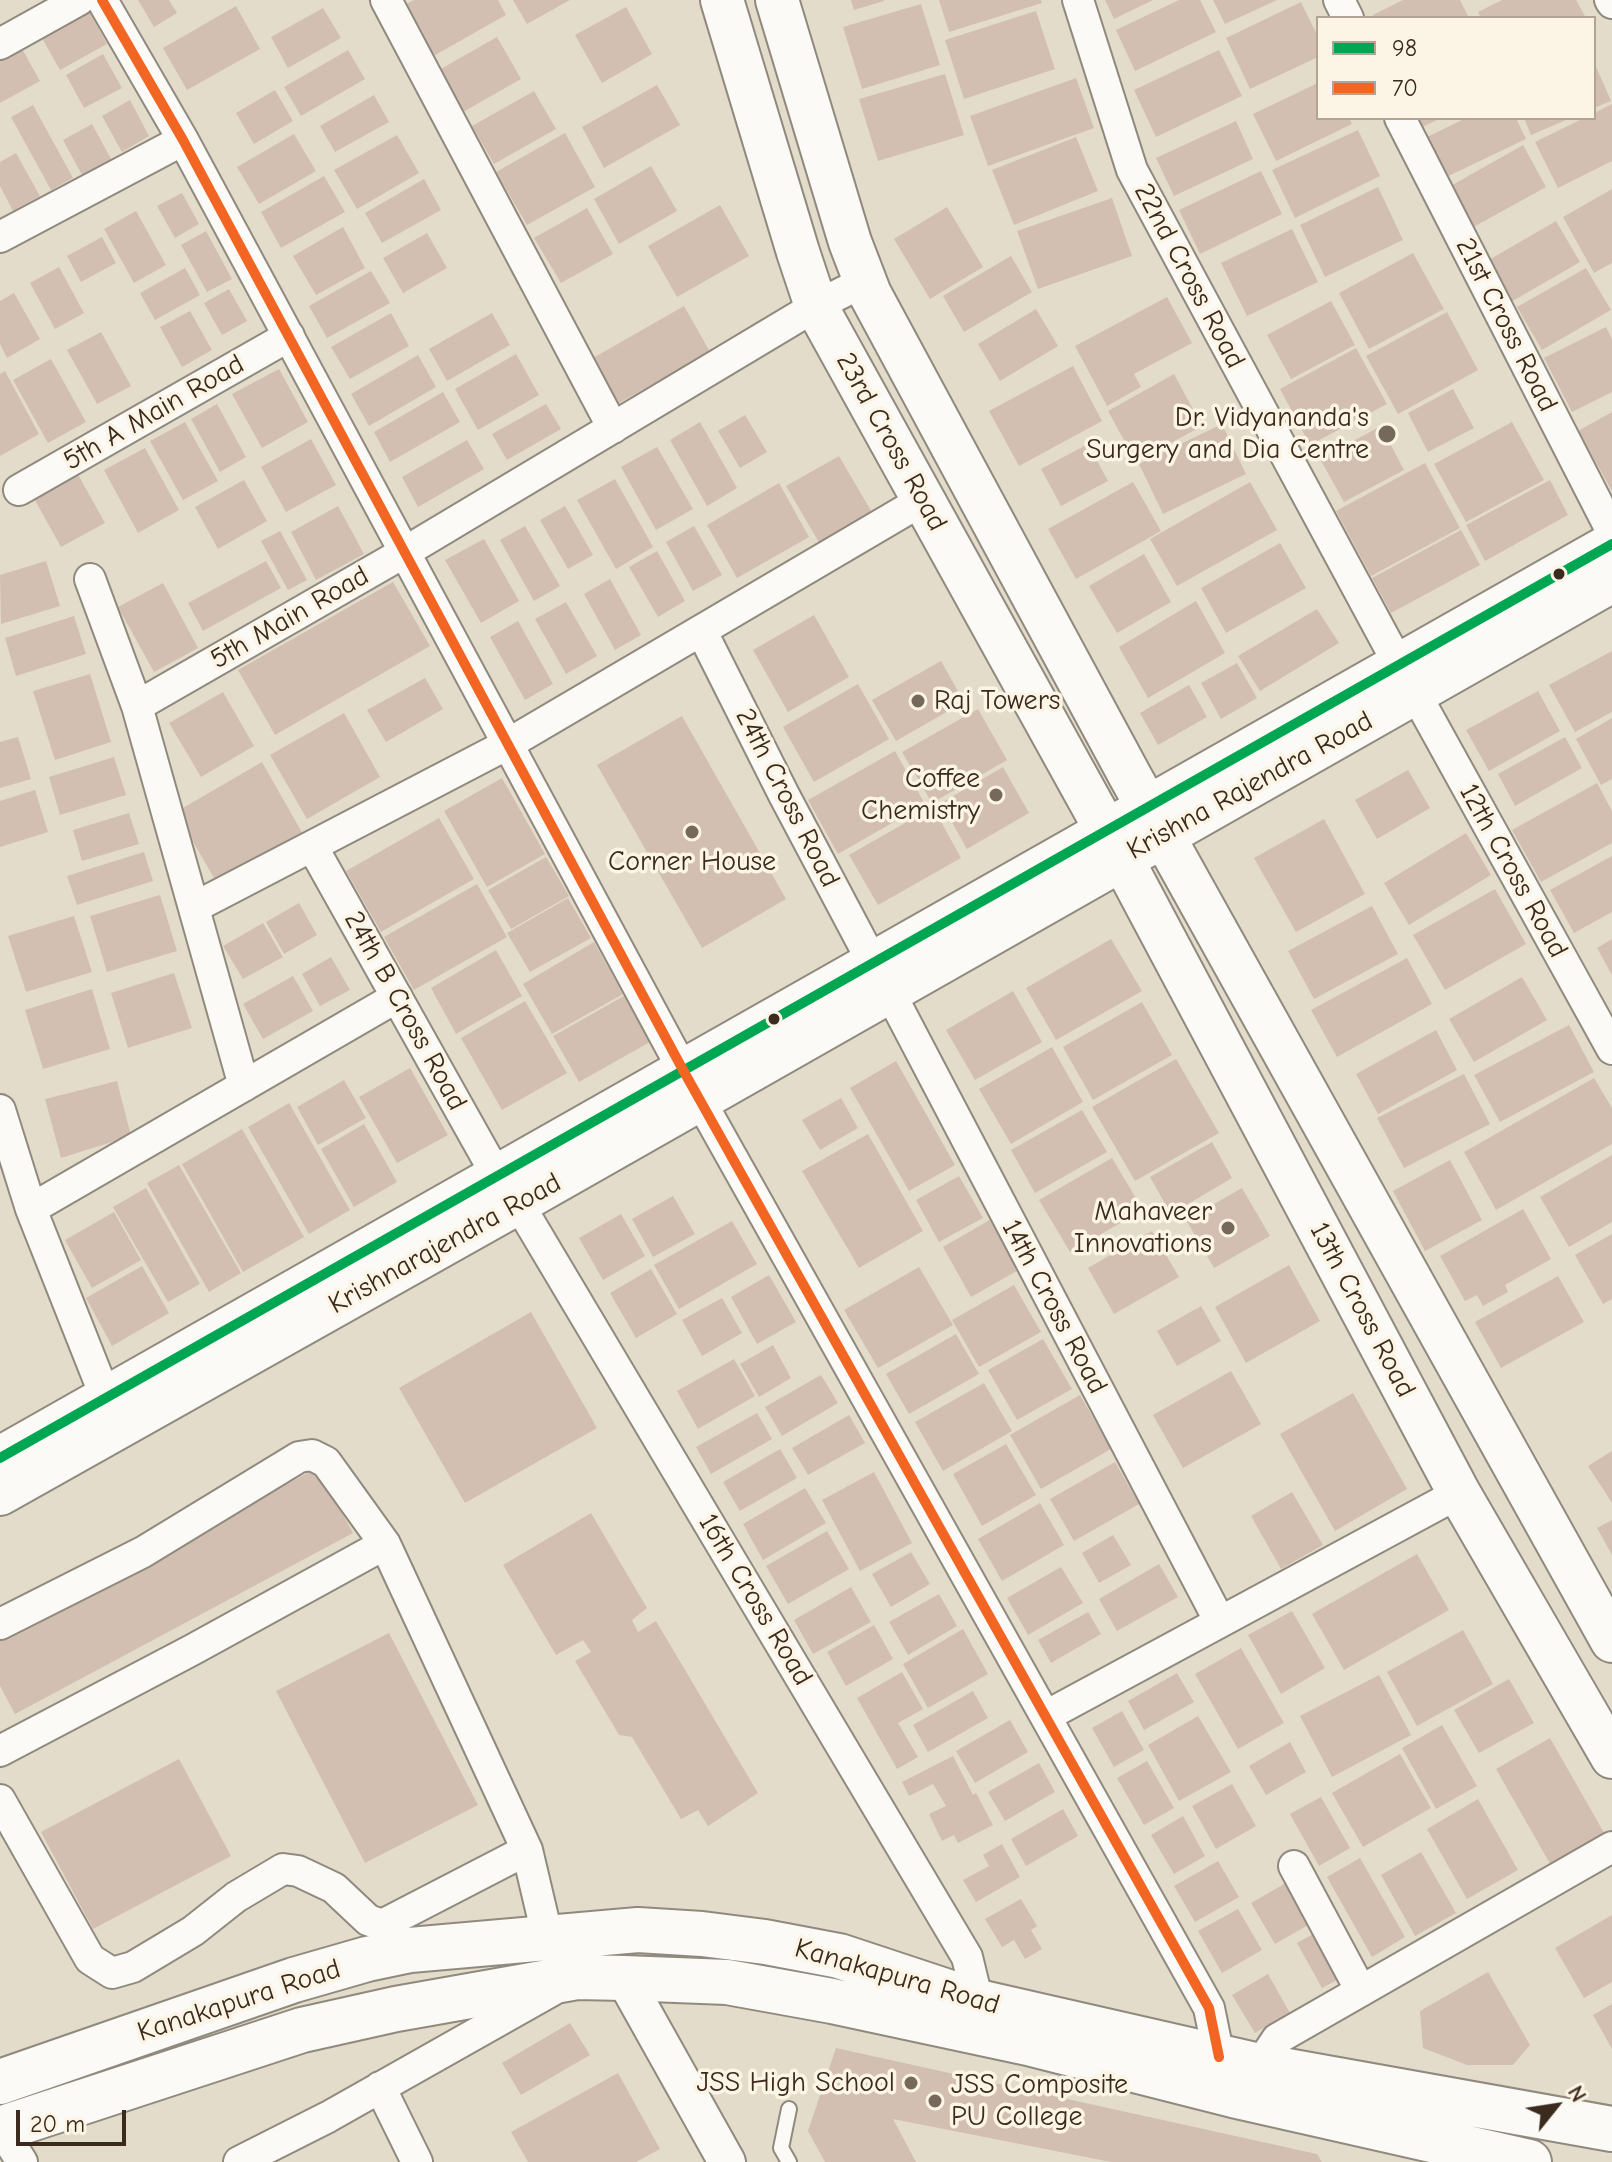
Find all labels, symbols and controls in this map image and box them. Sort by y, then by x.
legend [1316,16,1596,120]
text: 98 [1392,34,1417,62]
text: 70 [1392,74,1418,102]
street label: 22nd Cross Road [1126,178,1252,374]
street label: 21st Cross Road [1448,233,1564,417]
street label: 23rd Cross Road [828,347,954,537]
street label: 5th A Main Road [58,348,250,478]
place label: Dr. Vidyananda's Surgery and Dia Centre [1086,401,1369,467]
marker: Dr. Vidyananda's Surgery and Dia Centre [1376,423,1398,445]
street label: 5th Main Road [205,559,375,677]
unlabelled marker [1551,566,1567,582]
place label: Raj Towers [934,684,1060,718]
marker: Raj Towers [909,692,927,710]
street label: 24th Cross Road [728,703,846,893]
street label: Krishna Rajendra Road [1121,704,1379,868]
place label: Coffee Chemistry [861,762,980,828]
street label: 12th Cross Road [1451,778,1575,964]
marker: Coffee Chemistry [987,786,1005,804]
marker: Corner House [683,823,701,841]
place label: Corner House [608,845,776,879]
street label: 24th B Cross Road [336,905,474,1117]
unlabelled marker [766,1011,782,1027]
street label: Krishnarajendra Road [323,1166,567,1322]
place label: Mahaveer Innovations [1074,1195,1212,1261]
street label: 14th Cross Road [994,1214,1114,1400]
street label: 13th Cross Road [1302,1217,1422,1403]
marker: Mahaveer Innovations [1219,1219,1237,1237]
street label: 16th Cross Road [691,1508,819,1692]
street label: Kanakapura Road [791,1932,1003,2022]
street label: Kanakapura Road [133,1952,345,2050]
place label: JSS High School [696,2066,895,2100]
north arrow [1516,2066,1596,2146]
place label: JSS Composite PU College [951,2068,1128,2134]
marker: JSS High School [902,2074,920,2092]
text: N [1562,2081,1592,2107]
marker: JSS Composite PU College [926,2092,944,2110]
scale bar [20,2094,130,2144]
text: 20 m [30,2110,85,2138]

